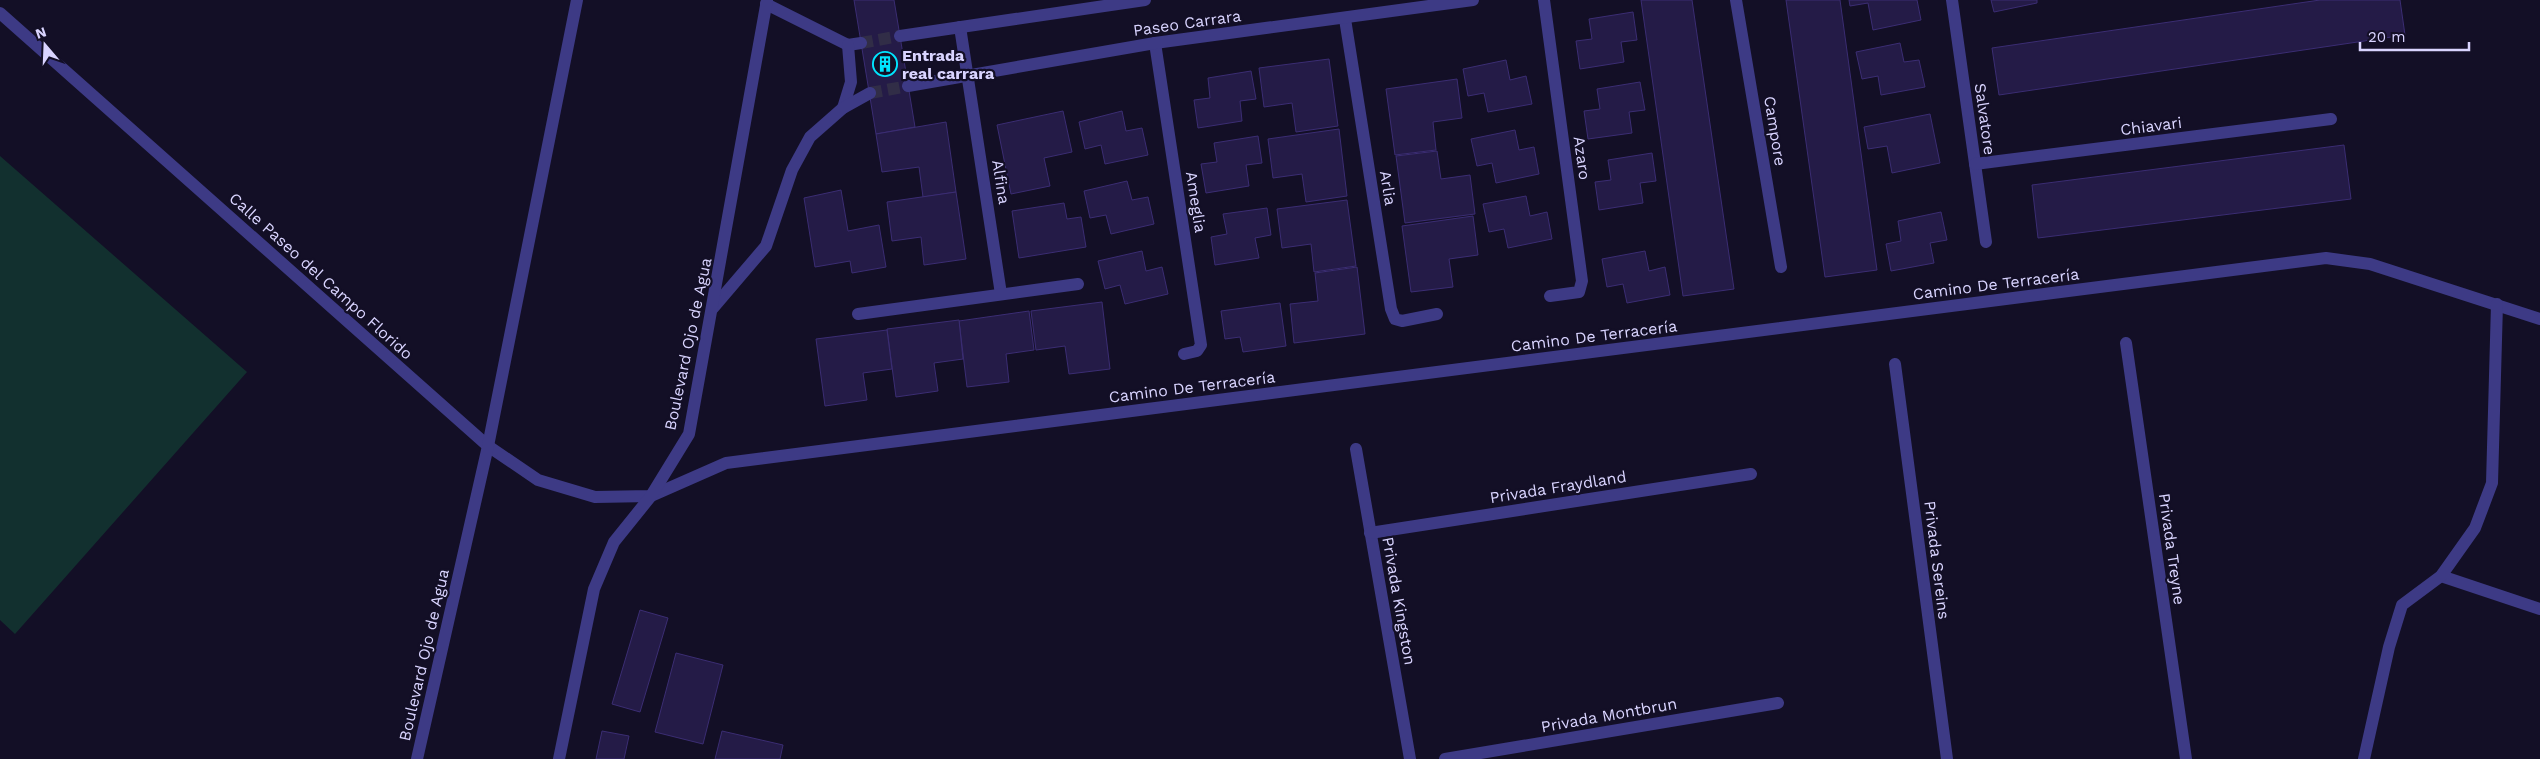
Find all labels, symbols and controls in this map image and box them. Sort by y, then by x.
street label: Paseo Carrara [1132,6,1242,40]
north arrow [20,20,70,70]
scale bar [2360,20,2469,52]
text: N [33,23,48,42]
text: 20 m [2368,28,2406,46]
place label: Entrada real carrara [902,46,995,83]
building icon: Entrada real carrara [872,51,898,77]
street label: Salvatore [1971,82,1999,156]
street label: Campore [1760,95,1790,167]
street label: Chiavari [2119,113,2183,139]
street label: Azaro [1570,135,1594,181]
street label: Alfina [988,158,1014,206]
street label: Arlia [1376,169,1400,207]
street label: Ameglia [1182,170,1210,234]
street label: Calle Paseo del Campo Florido [225,189,417,363]
street label: Boulevard Ojo de Agua [660,256,716,432]
street label: Camino De Terracería [1912,264,2080,304]
street label: Camino De Terracería [1510,316,1678,356]
street label: Camino De Terracería [1108,367,1276,407]
street label: Privada Fraydland [1488,467,1628,507]
street label: Privada Treyne [2155,492,2189,606]
street label: Privada Sereins [1920,500,1954,620]
street label: Privada Kingston [1378,535,1420,667]
street label: Boulevard Ojo de Agua [395,567,453,743]
street label: Privada Montbrun [1539,694,1679,736]

